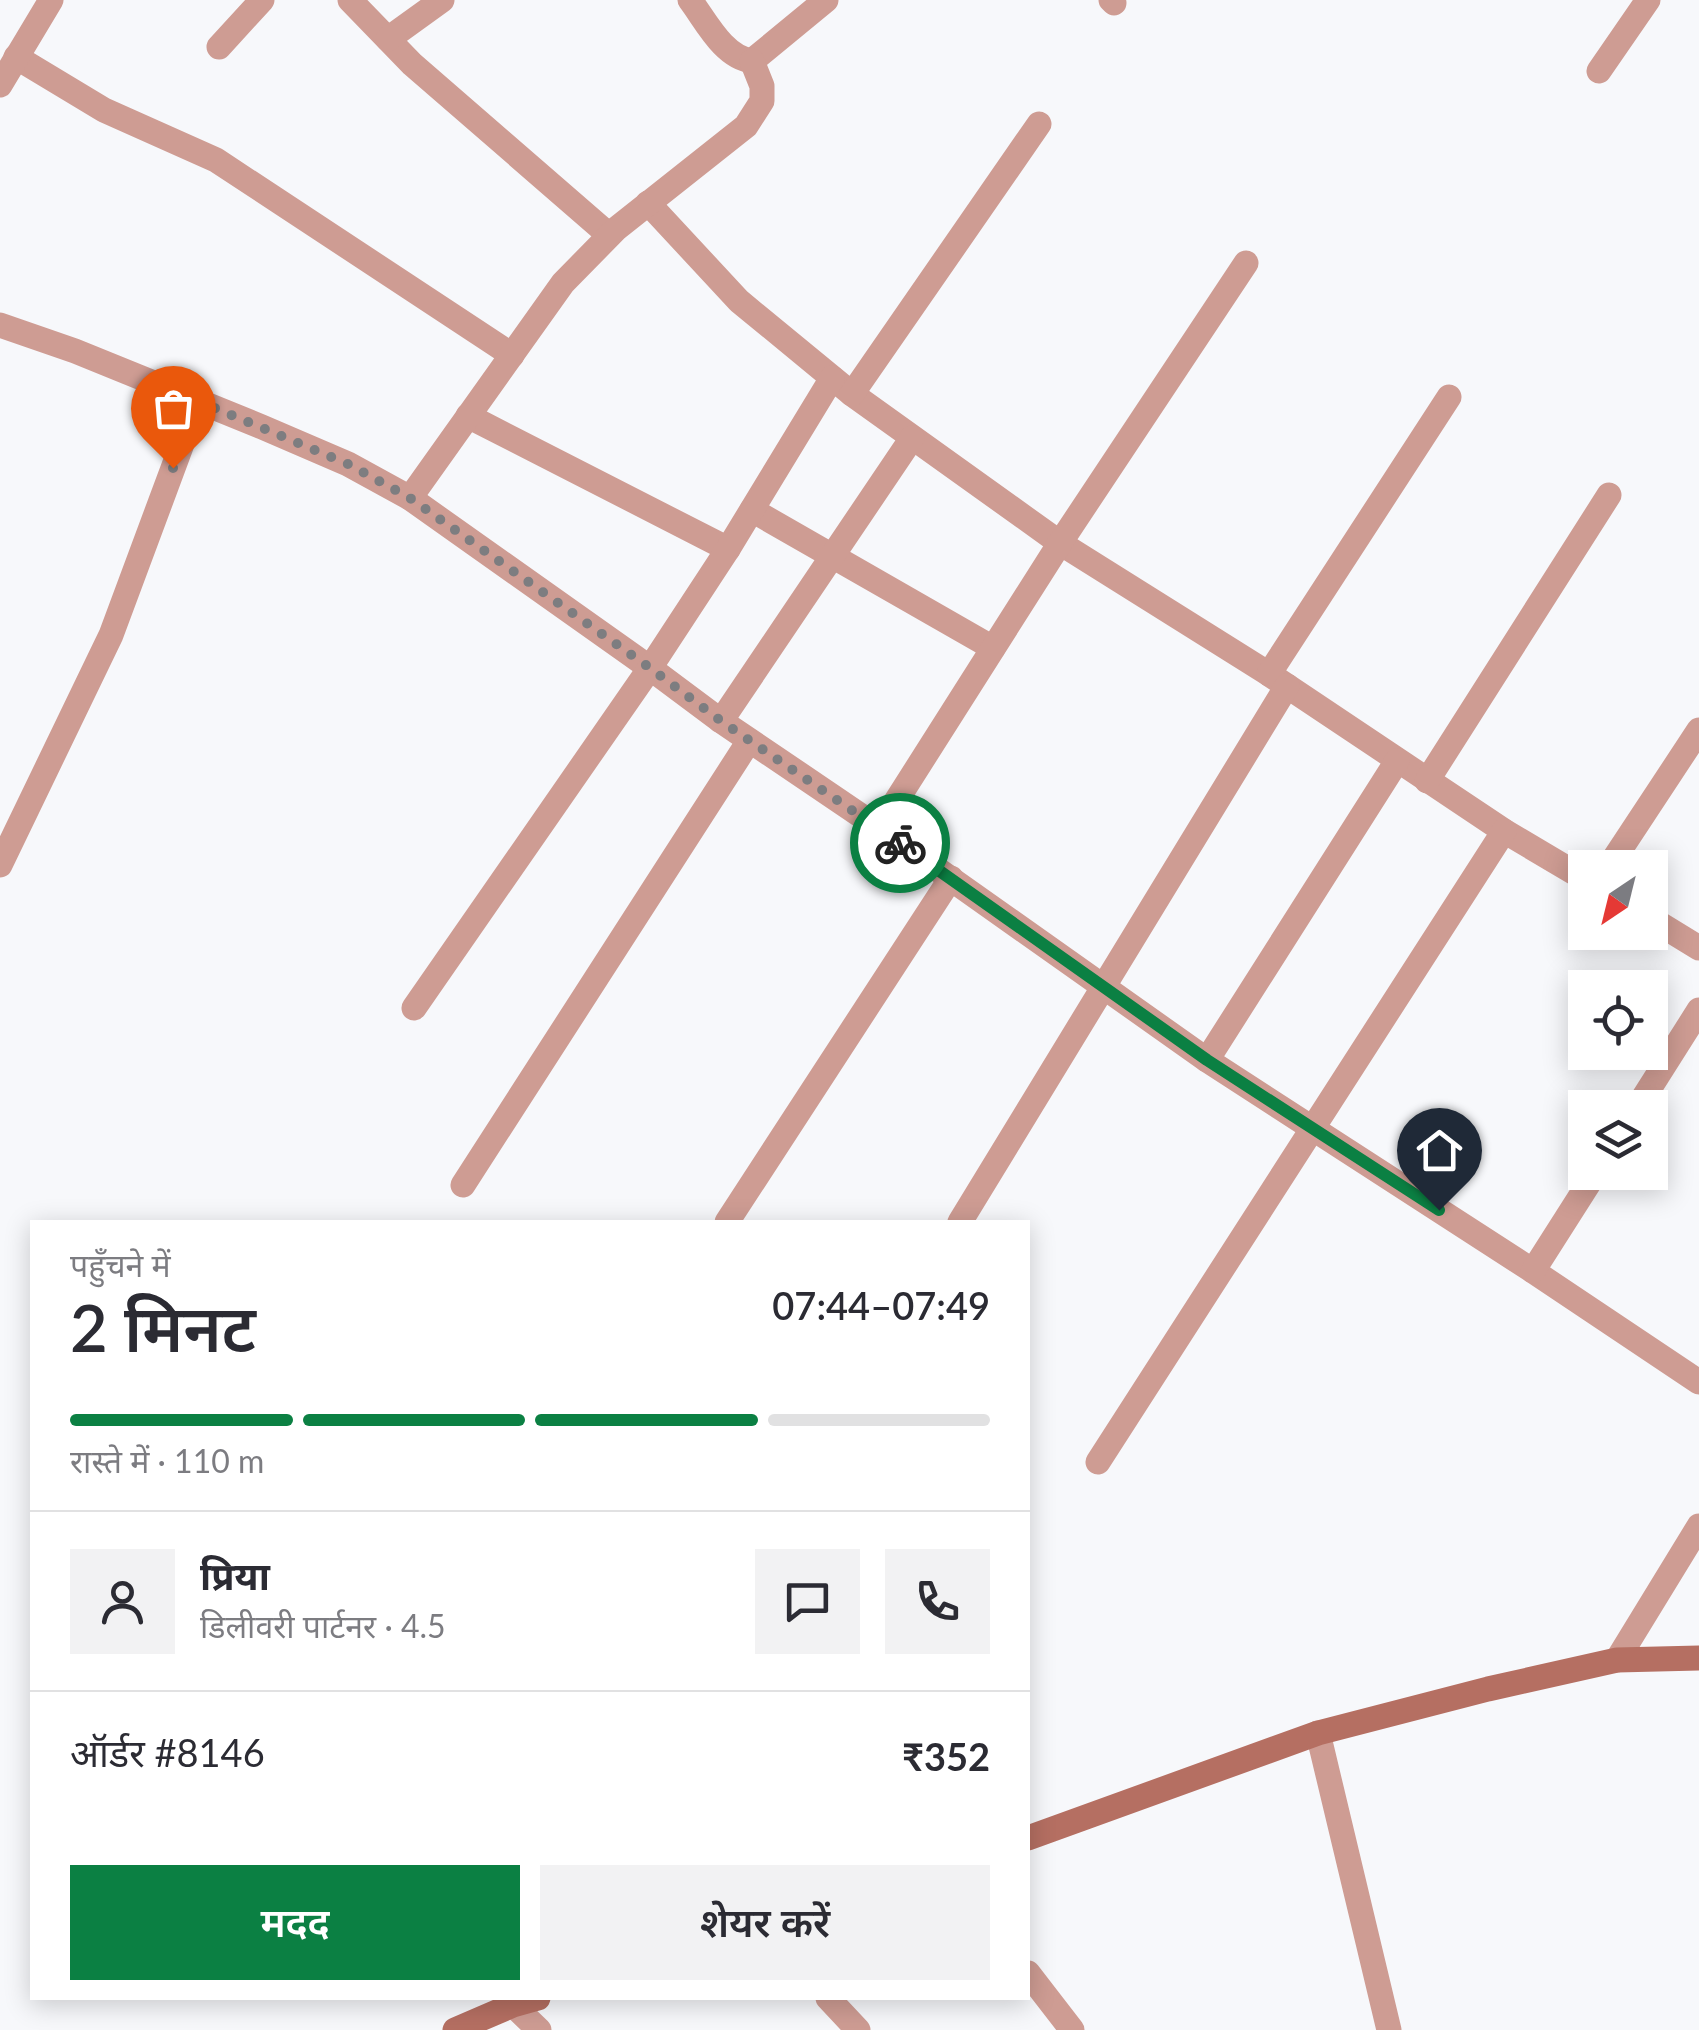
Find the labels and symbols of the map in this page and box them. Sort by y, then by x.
pin [131,366,216,469]
courier [850,793,950,893]
north arrow [1568,850,1668,950]
pin [1397,1108,1482,1211]

